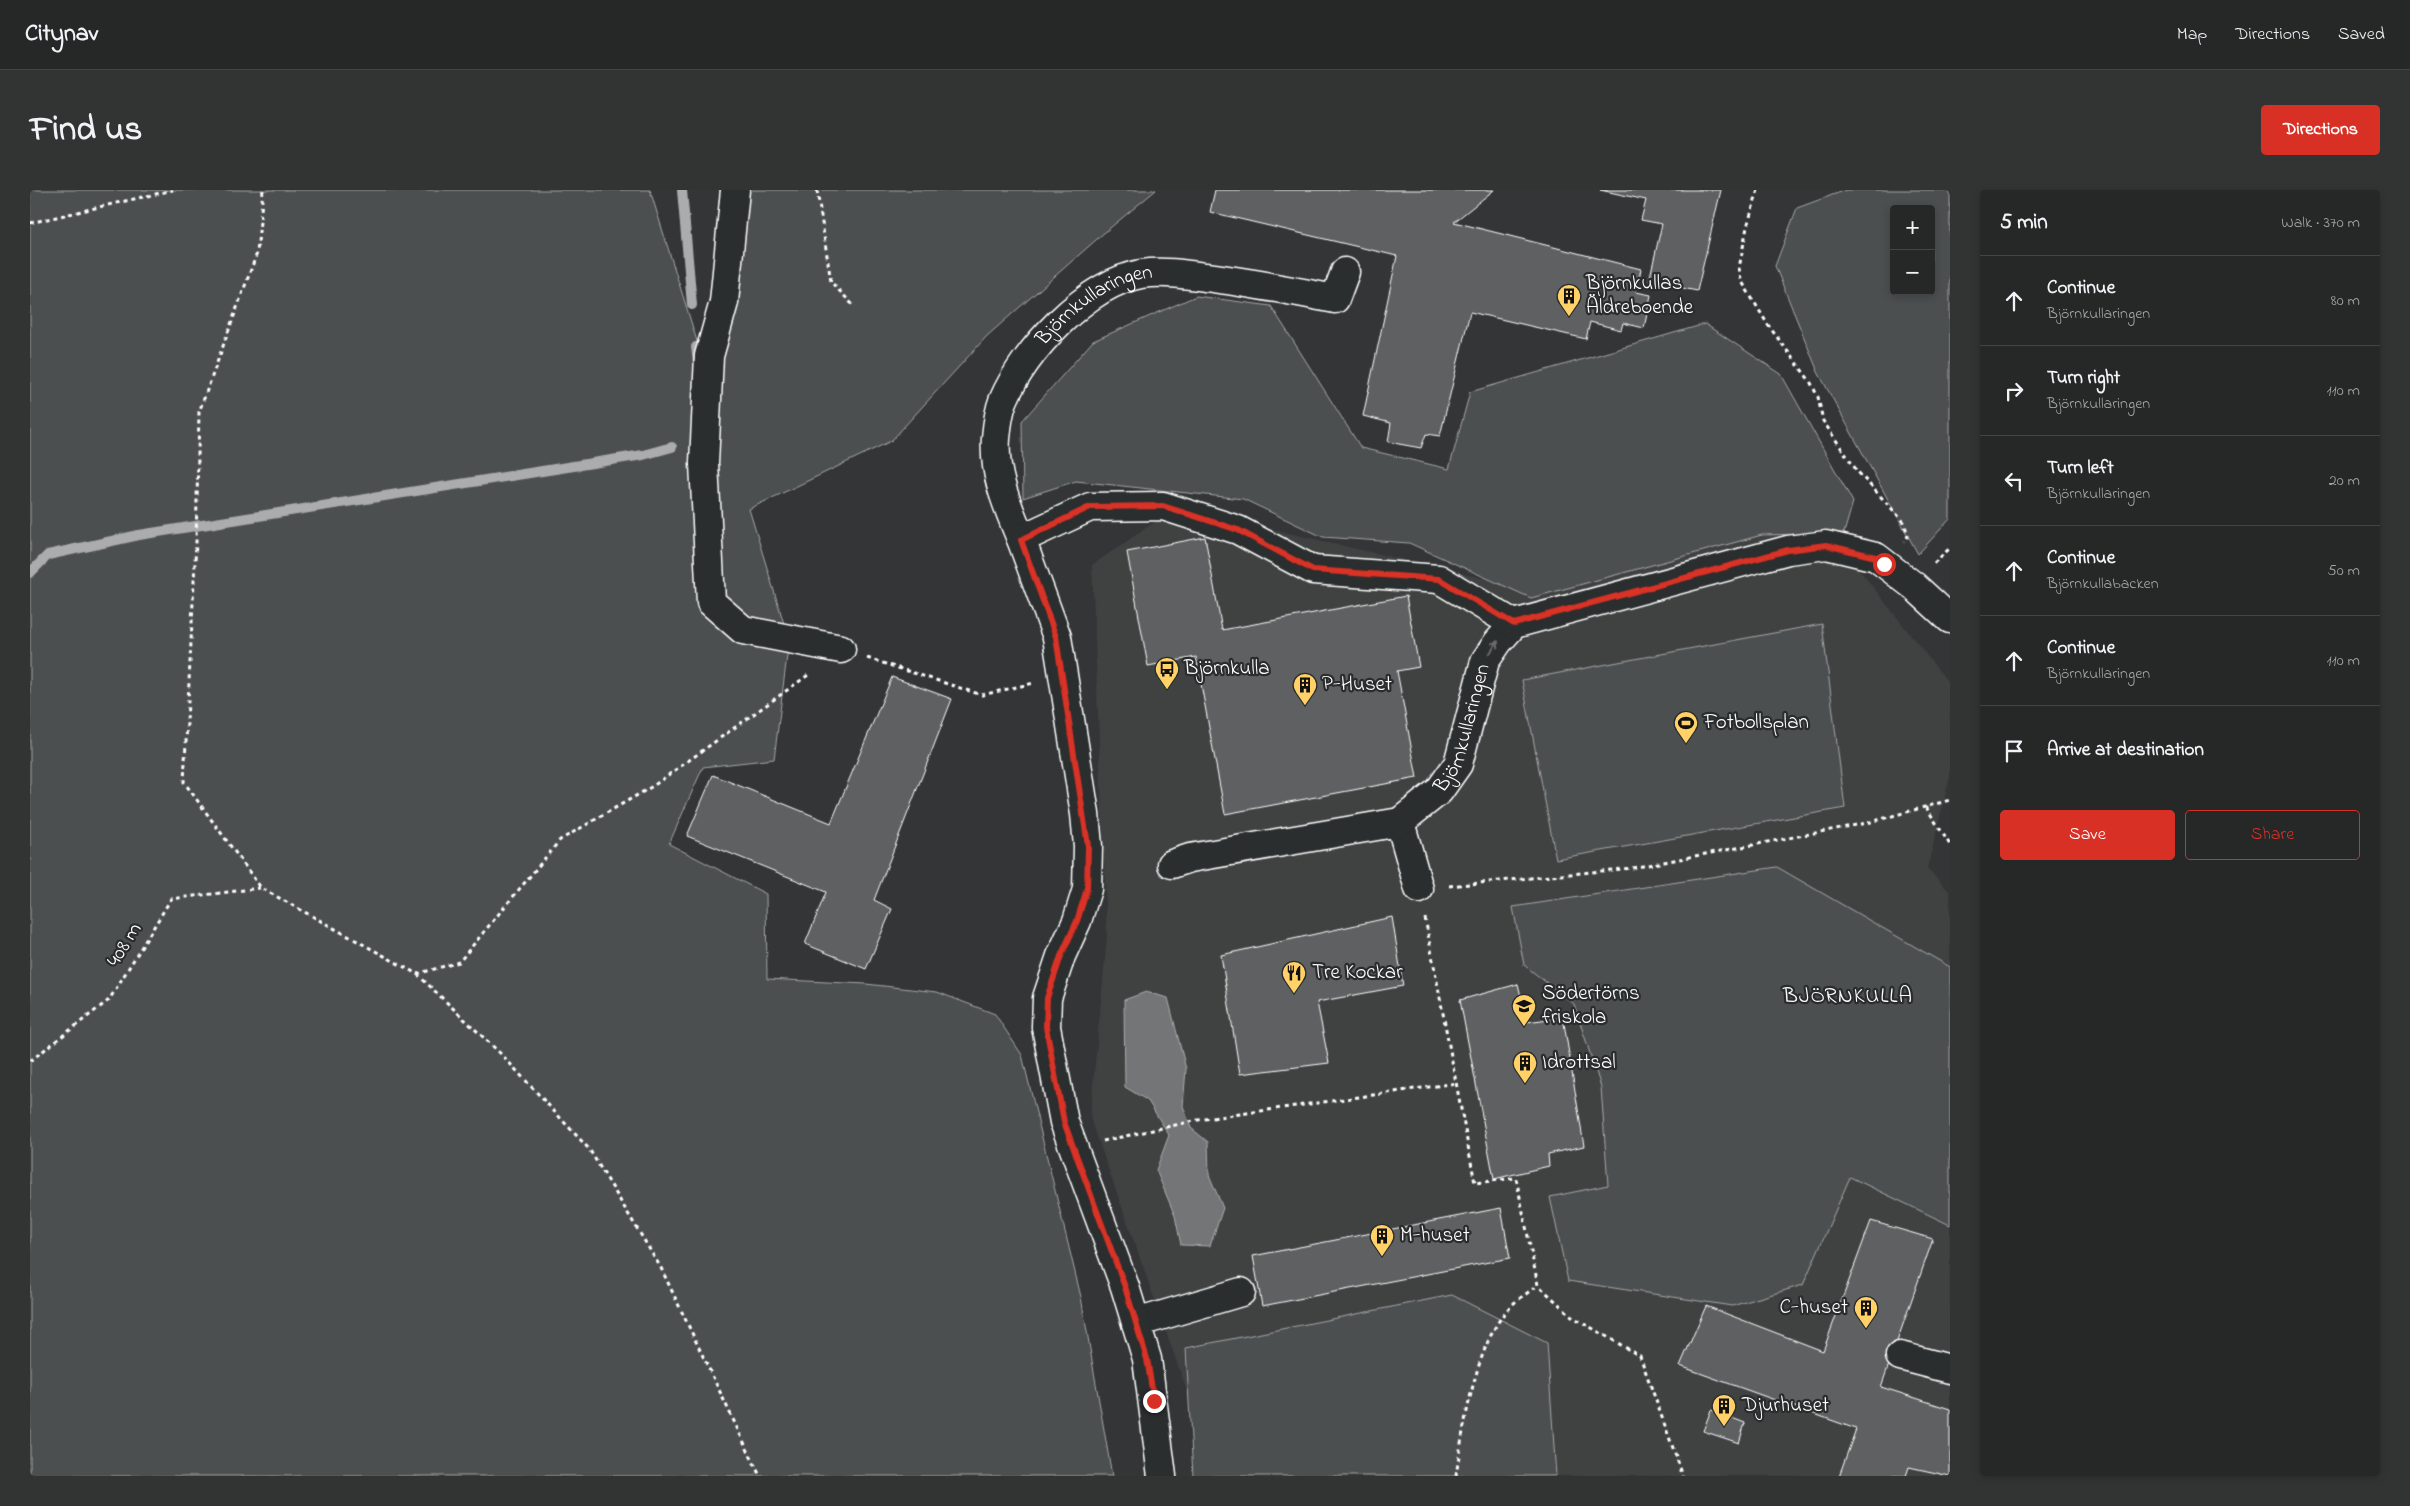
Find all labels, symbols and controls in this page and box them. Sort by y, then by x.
text: Citynav [25,17,98,52]
text: Map [2177,22,2207,48]
text: Directions [2235,22,2310,48]
text: Saved [2338,22,2385,48]
text: Find us [30,105,142,156]
button: Directions [2261,105,2380,155]
map controls [1890,205,1935,295]
button: + [1890,205,1935,250]
text: 5 min [2000,208,2048,238]
text: Walk · 370 m [2281,211,2360,235]
button: − [1890,250,1935,295]
street label: Björnkullaringen [1028,258,1154,353]
place label: Björnkullas Äldreboende [1585,269,1694,323]
text: Continue [2047,275,2115,302]
building icon: Björnkullas Äldreboende [1556,283,1582,317]
icon: ahead [2000,287,2028,315]
text: 80 m [2331,289,2360,313]
text: Björnkullaringen [2047,302,2150,326]
text: Turn right [2047,365,2120,392]
icon: right [2000,377,2028,405]
text: 110 m [2326,379,2360,403]
text: Björnkullaringen [2047,392,2150,416]
text: Turn left [2047,455,2114,482]
icon: left [2000,467,2028,495]
text: 20 m [2329,469,2360,493]
text: Björnkullaringen [2047,482,2150,506]
text: Continue [2047,545,2115,572]
route start [1873,553,1896,576]
icon: ahead [2000,557,2028,585]
text: 50 m [2328,559,2360,583]
text: Björnkullabacken [2047,572,2159,596]
text: Continue [2047,635,2115,662]
one-way arrow [1489,640,1500,654]
icon: ahead [2000,647,2028,675]
text: 110 m [2326,649,2360,673]
place label: Björnkulla [1183,654,1270,684]
bus stop icon: Björnkulla [1154,656,1180,690]
street label: Björnkullaringen [1426,661,1499,800]
text: Björnkullaringen [2047,662,2150,686]
place label: P-Huset [1322,670,1392,700]
building icon: P-Huset [1292,672,1318,706]
place label: Fotbollsplan [1703,708,1809,738]
sports icon: Fotbollsplan [1673,710,1699,744]
icon: arrive [2000,737,2028,765]
text: Arrive at destination [2047,737,2204,764]
button: Save [2000,810,2175,860]
button: Share [2185,810,2360,860]
street label: 408 m [100,917,150,973]
place label: Tre Kockar [1312,958,1403,988]
restaurant icon: Tre Kockar [1281,960,1307,994]
place label: Södertörns friskola [1542,979,1640,1033]
district label: BJÖRNKULLA [1782,981,1913,1013]
school or university icon: Södertörns friskola [1511,993,1537,1027]
place label: Idrottsal [1542,1048,1616,1078]
building icon: Idrottsal [1512,1050,1538,1084]
place label: M-huset [1400,1221,1470,1251]
building icon: M-huset [1369,1223,1395,1257]
place label: C-huset [1780,1293,1848,1323]
building icon: C-huset [1853,1295,1879,1329]
route end [1143,1390,1166,1413]
place label: Djurhuset [1741,1391,1829,1421]
building icon: Djurhuset [1711,1393,1737,1427]

